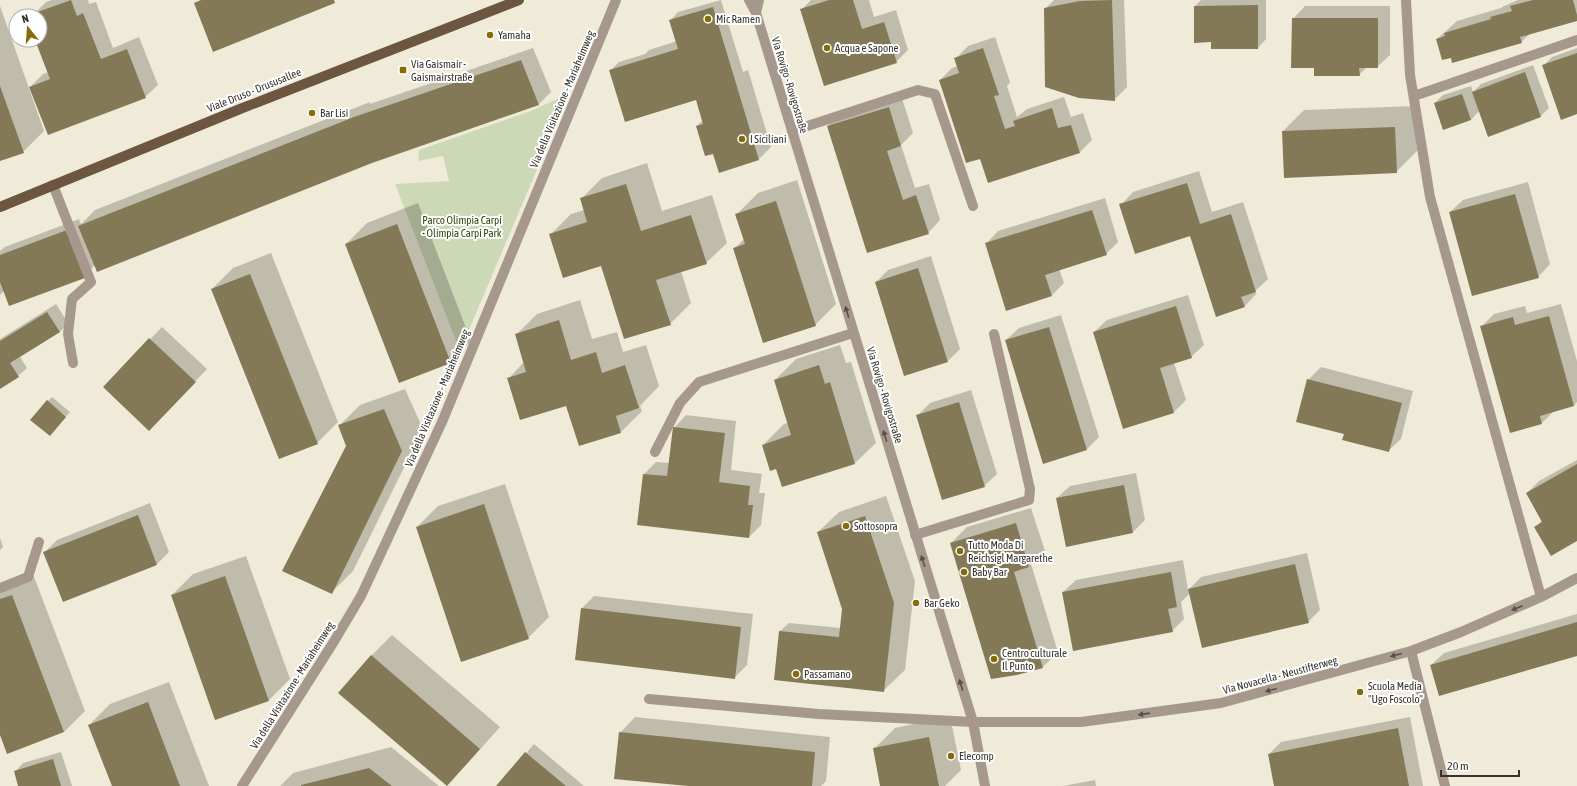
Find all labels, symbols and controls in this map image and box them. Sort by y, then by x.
north arrow [8,8,48,48]
text: N [20,12,30,25]
place label: Mic Ramen [716,13,760,25]
marker: Mic Ramen [703,14,713,24]
street label: Via della Visitazione - Mariaheimweg [528,28,597,169]
place label: Yamaha [498,29,531,41]
marker: Yamaha [485,30,495,40]
street label: Via Rovigo - Rovigostraße [770,35,810,135]
place label: Acqua e Sapone [835,42,899,54]
marker: Acqua e Sapone [822,43,832,53]
place label: Via Gaismair - Gaismairstraße [411,58,473,83]
marker: Via Gaismair - Gaismairstraße [398,65,408,75]
street label: Viale Druso - Drususallee [205,66,303,114]
place label: Bar Lisi [320,107,348,119]
marker: Bar Lisi [307,108,317,118]
place label: I Siciliani [750,133,787,145]
marker: I Siciliani [737,134,747,144]
park label: Parco Olimpia Carpi - Olimpia Carpi Park [422,214,502,239]
one-way arrow [844,306,850,318]
street label: Via della Visitazione - Mariaheimweg [403,327,472,468]
street label: Via Rovigo - Rovigostraße [865,345,905,445]
one-way arrow [882,430,888,442]
place label: Sottosopra [854,520,898,532]
marker: Sottosopra [841,521,851,531]
place label: Tutto Moda Di Reichsigl Margarethe [968,539,1053,564]
marker: Tutto Moda Di Reichsigl Margarethe [955,546,965,556]
one-way arrow [920,554,926,566]
place label: Baby Bar [972,566,1008,578]
marker: Baby Bar [959,567,969,577]
place label: Bar Geko [924,597,960,609]
marker: Bar Geko [911,598,921,608]
one-way arrow [1511,605,1523,611]
street label: Via della Visitazione - Mariaheimweg [248,619,336,751]
place label: Centro culturale Il Punto [1002,647,1067,672]
one-way arrow [1390,653,1403,659]
marker: Centro culturale Il Punto [989,654,999,664]
street label: Via Novacella - Neustifterweg [1221,654,1339,696]
place label: Passamano [804,668,851,680]
marker: Passamano [791,669,801,679]
one-way arrow [958,679,964,691]
place label: Scuola Media "Ugo Foscolo" [1368,680,1423,705]
one-way arrow [1265,687,1277,693]
marker: Scuola Media "Ugo Foscolo" [1355,687,1365,697]
one-way arrow [1138,711,1150,717]
place label: Elecomp [959,750,994,762]
marker: Elecomp [946,751,956,761]
scale bar [1441,752,1519,778]
text: 20 m [1447,759,1469,773]

